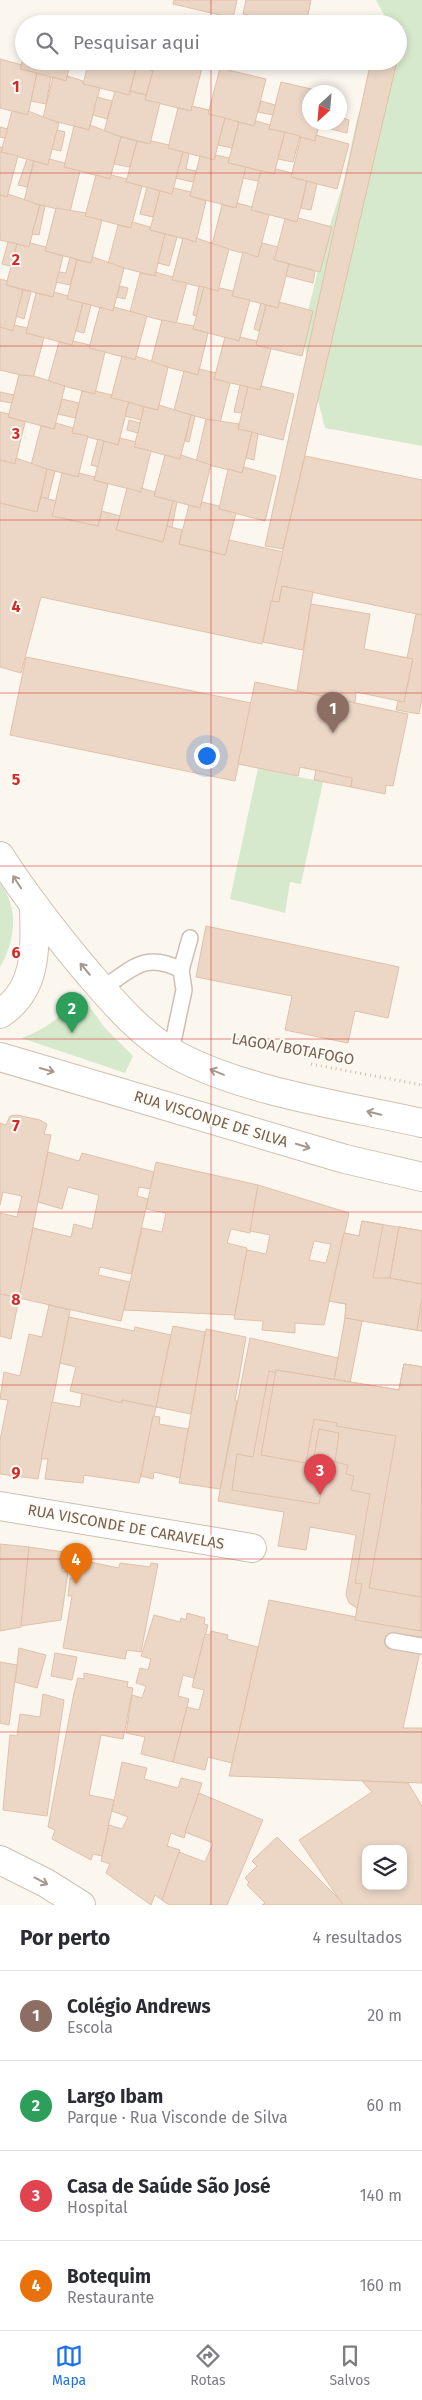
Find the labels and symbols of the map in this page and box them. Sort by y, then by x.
text: 1 [12,77,20,96]
north arrow [302,85,347,130]
text: 2 [12,250,20,269]
text: 3 [11,424,20,443]
text: 4 [11,597,21,616]
pin: 1 [317,692,349,733]
your location [194,743,220,769]
text: 5 [12,770,21,789]
one-way arrow [12,875,22,889]
text: 6 [11,943,21,962]
one-way arrow [79,963,90,976]
pin: 2 [56,992,88,1033]
street label: LAGOA/BOTAFOGO [230,1029,356,1069]
one-way arrow [39,1066,55,1076]
one-way arrow [210,1067,225,1076]
street label: RUA VISCONDE DE SILVA [132,1087,290,1151]
one-way arrow [367,1108,383,1117]
text: 7 [12,1116,20,1135]
one-way arrow [295,1142,311,1152]
text: 8 [11,1290,21,1309]
pin: 3 [304,1454,336,1495]
text: 9 [12,1463,21,1482]
street label: RUA VISCONDE DE CARAVELAS [26,1501,226,1553]
pin: 4 [60,1543,92,1584]
one-way arrow [34,1876,49,1886]

